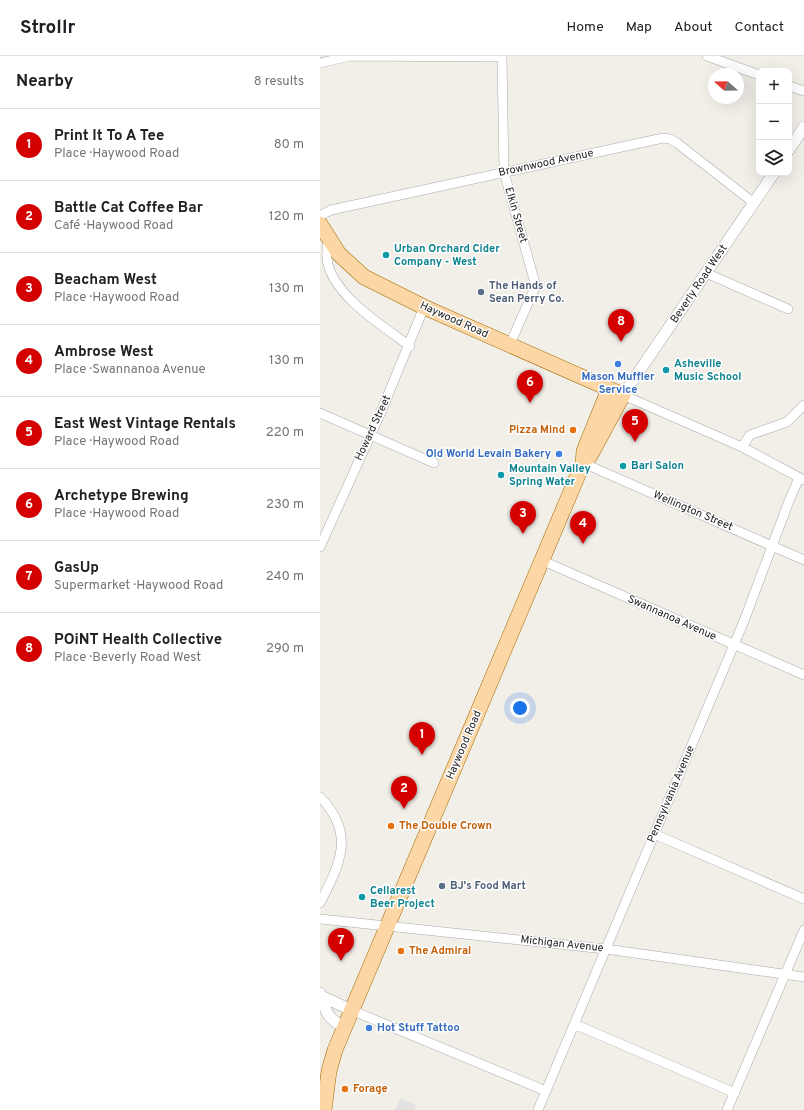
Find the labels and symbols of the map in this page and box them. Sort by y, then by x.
north arrow [708,68,744,104]
street label: Brownwood Avenue [497,146,595,180]
street label: Elkin Street [501,186,531,244]
place label: Urban Orchard Cider Company - West [394,242,500,269]
street label: Beverly Road West [667,242,731,326]
marker: Urban Orchard Cider Company - West [381,250,391,260]
place label: The Hands of Sean Perry Co. [489,279,564,306]
marker: The Hands of Sean Perry Co. [476,287,486,297]
street label: Haywood Road [418,299,490,341]
pin: 8 [608,309,634,342]
place label: Asheville Music School [674,357,741,384]
marker: Mason Muffler Service [613,359,623,369]
marker: Asheville Music School [661,365,671,375]
pin: 6 [517,370,543,403]
place label: Mason Muffler Service [581,370,655,397]
street label: Howard Street [352,393,394,463]
pin: 5 [622,409,648,442]
place label: Pizza Mind [509,423,565,437]
marker: Pizza Mind [568,425,578,435]
place label: Old World Levain Bakery [426,447,551,461]
marker: Old World Levain Bakery [554,449,564,459]
place label: Bari Salon [631,459,684,473]
marker: Bari Salon [618,461,628,471]
place label: Mountain Valley Spring Water [509,462,591,489]
marker: Mountain Valley Spring Water [496,470,506,480]
street label: Wellington Street [651,488,735,534]
pin: 3 [510,501,536,534]
pin: 4 [570,511,596,544]
street label: Swannanoa Avenue [625,592,719,644]
your location [510,698,530,718]
street label: Haywood Road [443,708,485,782]
pin: 1 [409,722,435,755]
street label: Pennsylvania Avenue [644,743,698,845]
pin: 2 [391,776,417,809]
place label: The Double Crown [399,819,492,833]
marker: The Double Crown [386,821,396,831]
place label: BJ's Food Mart [450,879,526,893]
marker: BJ's Food Mart [437,881,447,891]
place label: Cellarest Beer Project [370,884,435,911]
marker: Cellarest Beer Project [357,892,367,902]
pin: 7 [328,928,354,961]
street label: Michigan Avenue [520,933,604,955]
place label: The Admiral [409,944,471,958]
marker: The Admiral [396,946,406,956]
place label: Hot Stuff Tattoo [377,1021,460,1035]
marker: Hot Stuff Tattoo [364,1023,374,1033]
place label: Forage [353,1082,388,1096]
marker: Forage [340,1084,350,1094]

